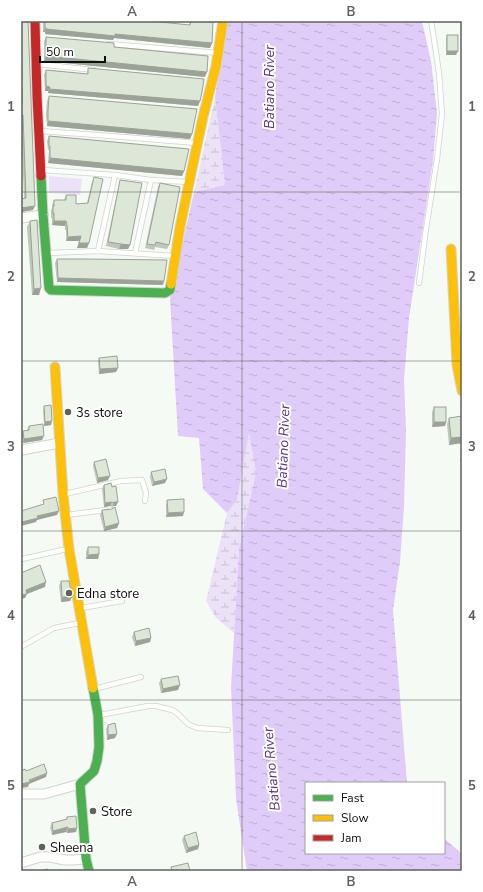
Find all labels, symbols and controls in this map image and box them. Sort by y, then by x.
text: A [127,3,137,21]
text: B [347,3,356,21]
scale bar [40,38,105,64]
text: 50 m [46,44,74,60]
water label: Batiano River [260,44,279,129]
text: 1 [7,98,15,116]
text: 1 [468,98,476,116]
text: 2 [7,268,15,286]
text: 2 [468,268,476,286]
water label: Batiano River [273,403,294,488]
place label: 3s store [76,404,123,422]
marker: 3s store [63,407,73,417]
text: 3 [7,438,15,456]
text: 3 [468,438,476,456]
place label: Edna store [77,585,139,603]
marker: Edna store [64,588,74,598]
text: 4 [7,607,15,625]
text: 4 [468,607,476,625]
water label: Batiano River [258,725,285,812]
text: 5 [7,777,15,795]
text: 5 [468,777,476,795]
legend [305,782,445,854]
text: Fast [341,790,364,806]
place label: Store [101,803,132,821]
marker: Store [88,806,98,816]
text: Slow [341,810,369,826]
text: Jam [340,830,362,846]
place label: Sheena [50,839,94,857]
marker: Sheena [37,842,47,852]
text: A [127,873,137,891]
text: B [347,873,356,891]

